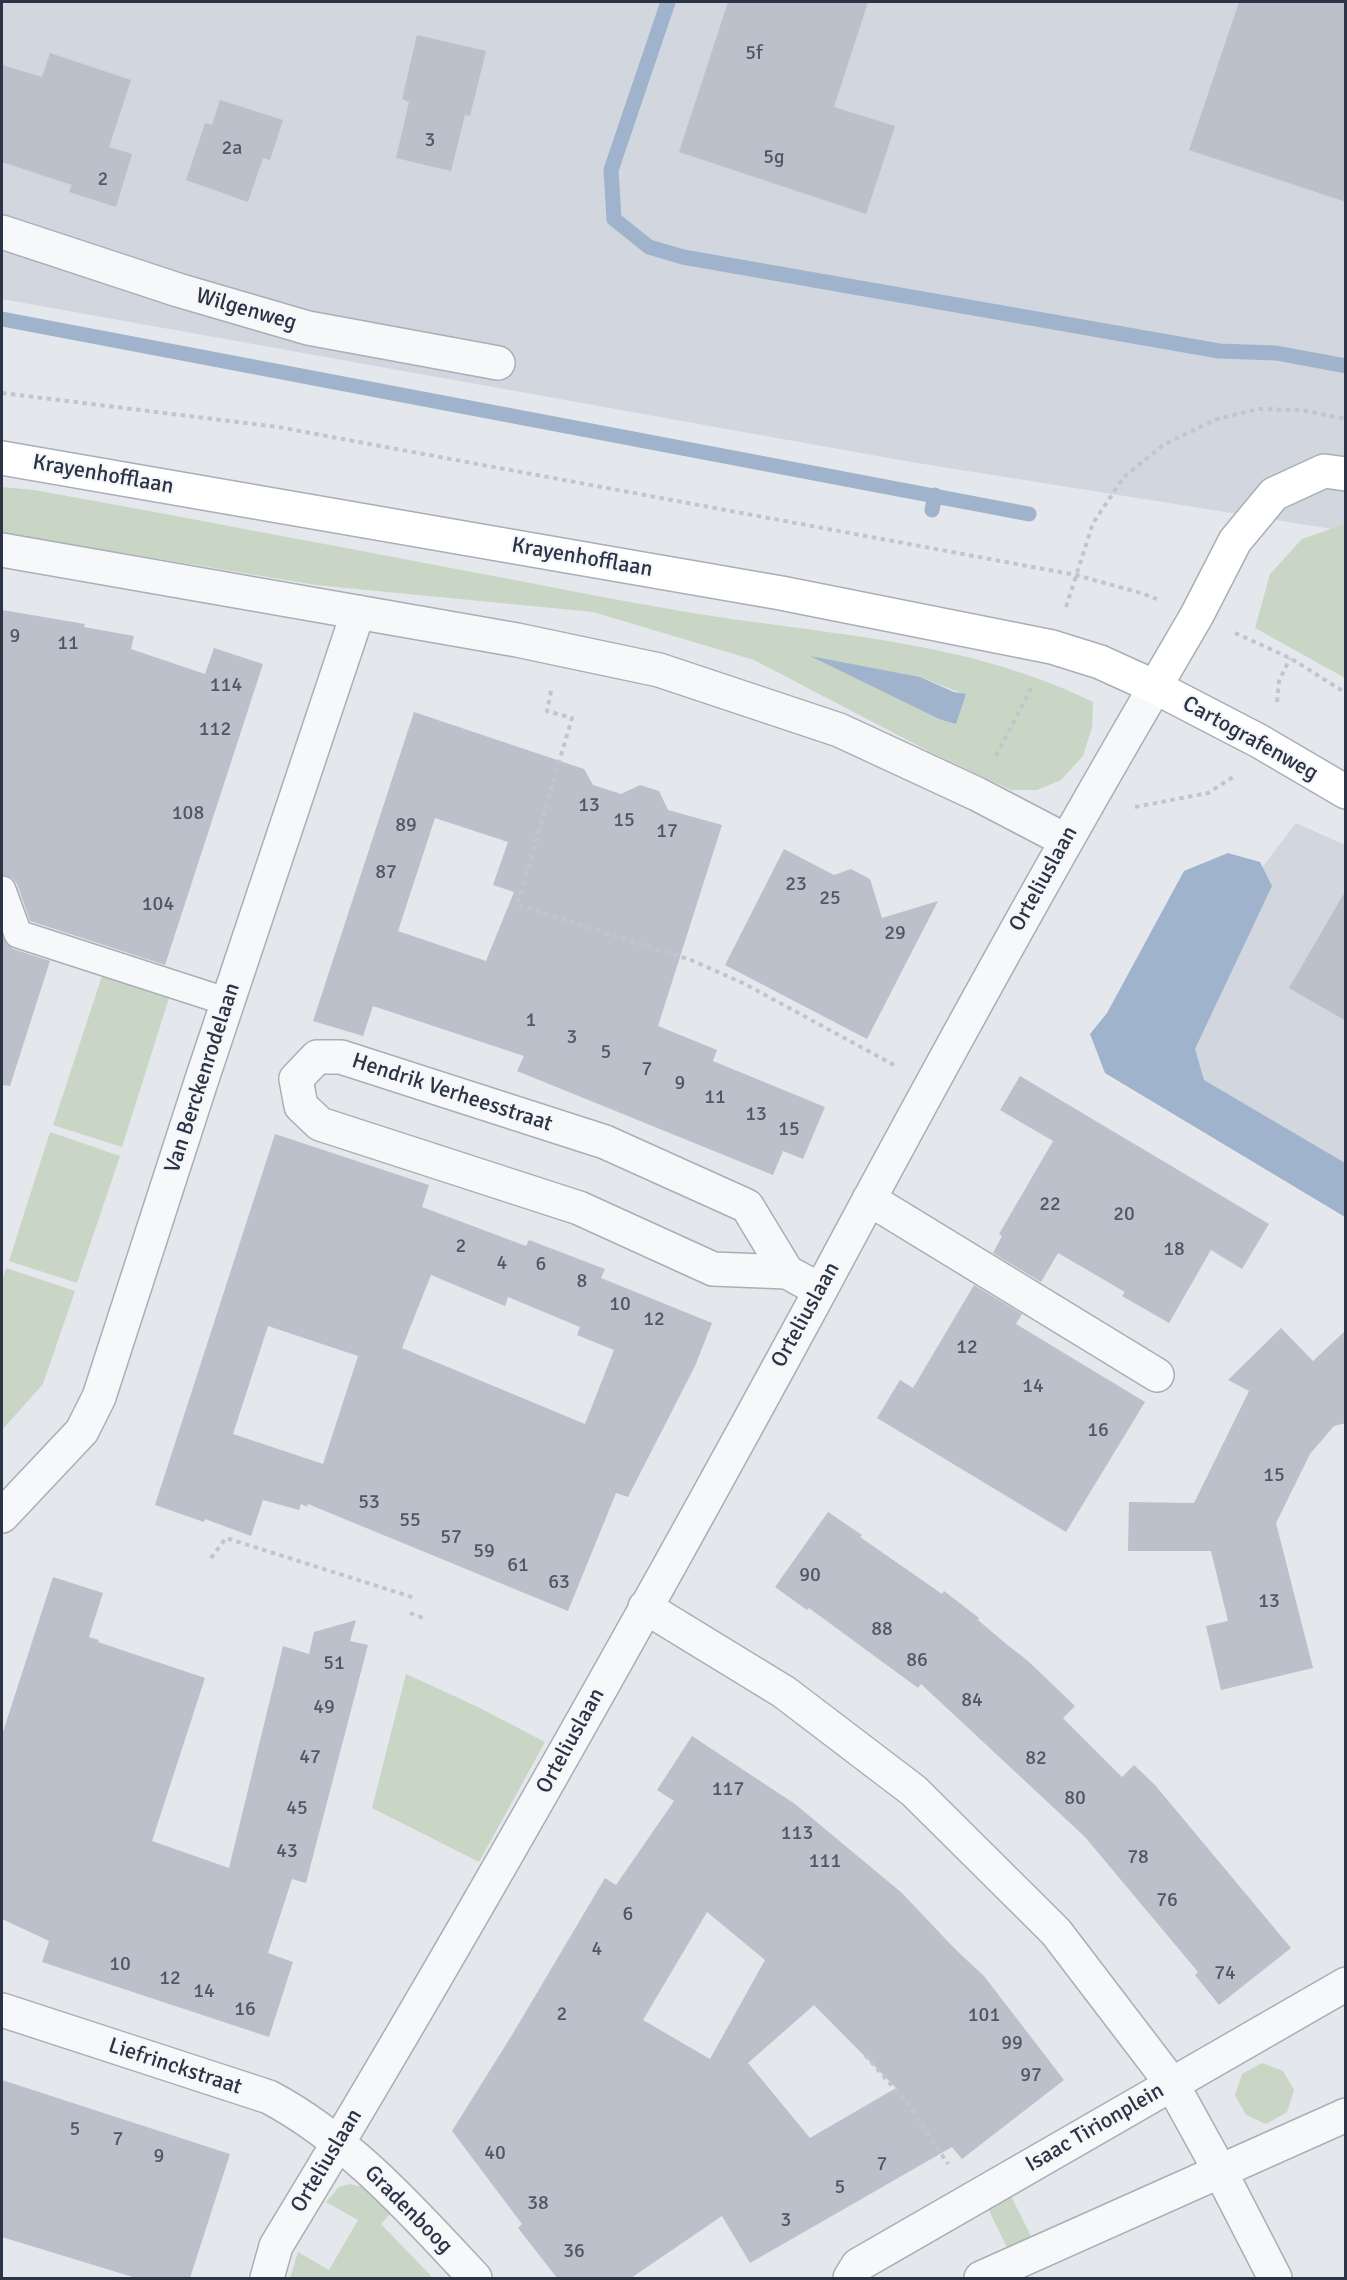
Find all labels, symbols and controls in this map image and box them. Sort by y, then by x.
house number: 5f [745,42,763,66]
house number: 3 [425,129,435,153]
house number: 2a [222,137,242,161]
house number: 5g [763,146,785,170]
house number: 2 [98,168,108,192]
street label: Wilgenweg [193,283,299,337]
street label: Krayenhofflaan [30,450,176,500]
street label: Krayenhofflaan [509,533,655,583]
house number: 9 [10,625,20,649]
house number: 11 [57,632,79,656]
house number: 114 [210,674,242,698]
street label: Cartografenweg [1178,691,1322,787]
house number: 112 [199,718,231,742]
house number: 13 [578,794,600,818]
house number: 108 [172,802,204,826]
house number: 15 [613,809,635,833]
house number: 89 [395,814,417,838]
house number: 17 [656,820,678,844]
street label: Orteliuslaan [1004,822,1084,936]
house number: 87 [375,861,397,885]
house number: 23 [785,873,807,897]
house number: 25 [819,887,841,911]
house number: 104 [142,893,174,917]
house number: 29 [884,922,906,946]
street label: Van Berckenrodelaan [160,980,246,1176]
house number: 1 [526,1009,536,1033]
house number: 3 [567,1026,577,1050]
house number: 5 [601,1041,611,1065]
street label: Hendrik Verheesstraat [348,1048,556,1138]
house number: 7 [642,1058,652,1082]
house number: 9 [675,1072,685,1096]
house number: 11 [704,1086,726,1110]
house number: 13 [745,1103,767,1127]
house number: 15 [778,1118,800,1142]
house number: 22 [1039,1193,1061,1217]
house number: 20 [1113,1203,1135,1227]
house number: 2 [456,1235,466,1259]
house number: 18 [1163,1238,1185,1262]
house number: 4 [497,1252,507,1276]
house number: 6 [536,1253,546,1277]
street label: Orteliuslaan [766,1258,846,1372]
house number: 8 [577,1270,587,1294]
house number: 10 [609,1293,631,1317]
house number: 12 [643,1308,665,1332]
house number: 12 [956,1336,978,1360]
house number: 14 [1022,1375,1044,1399]
house number: 16 [1087,1419,1109,1443]
house number: 15 [1263,1464,1285,1488]
house number: 53 [358,1491,380,1515]
house number: 55 [399,1509,421,1533]
house number: 57 [440,1526,462,1550]
house number: 59 [473,1540,495,1564]
house number: 61 [507,1554,529,1578]
house number: 90 [799,1564,821,1588]
house number: 63 [548,1571,570,1595]
house number: 13 [1258,1590,1280,1614]
house number: 88 [871,1618,893,1642]
house number: 86 [906,1649,928,1673]
house number: 51 [323,1652,345,1676]
street label: Orteliuslaan [531,1684,611,1798]
house number: 84 [961,1689,983,1713]
house number: 49 [313,1696,335,1720]
house number: 47 [299,1746,321,1770]
house number: 82 [1025,1747,1047,1771]
house number: 117 [712,1778,744,1802]
house number: 80 [1064,1787,1086,1811]
house number: 45 [286,1797,308,1821]
house number: 113 [781,1822,813,1846]
house number: 43 [276,1840,298,1864]
house number: 78 [1127,1846,1149,1870]
house number: 111 [809,1850,841,1874]
house number: 76 [1156,1889,1178,1913]
house number: 6 [623,1903,633,1927]
house number: 4 [592,1938,602,1962]
house number: 10 [109,1953,131,1977]
house number: 74 [1214,1962,1236,1986]
house number: 12 [159,1967,181,1991]
house number: 14 [193,1980,215,2004]
house number: 16 [234,1998,256,2022]
house number: 2 [557,2003,567,2027]
house number: 101 [968,2004,1000,2028]
house number: 99 [1001,2032,1023,2056]
street label: Liefrinckstraat [105,2033,245,2101]
house number: 97 [1020,2064,1042,2088]
street label: Isaac Tirionplein [1021,2078,1169,2178]
street label: Orteliuslaan [286,2104,368,2218]
house number: 5 [70,2118,80,2142]
house number: 7 [113,2128,123,2152]
house number: 40 [484,2142,506,2166]
house number: 9 [154,2145,164,2169]
house number: 7 [877,2153,887,2177]
street label: Gradenboog [358,2160,458,2260]
house number: 5 [835,2176,845,2200]
house number: 38 [527,2192,549,2216]
house number: 3 [781,2209,791,2233]
house number: 36 [563,2240,585,2264]

